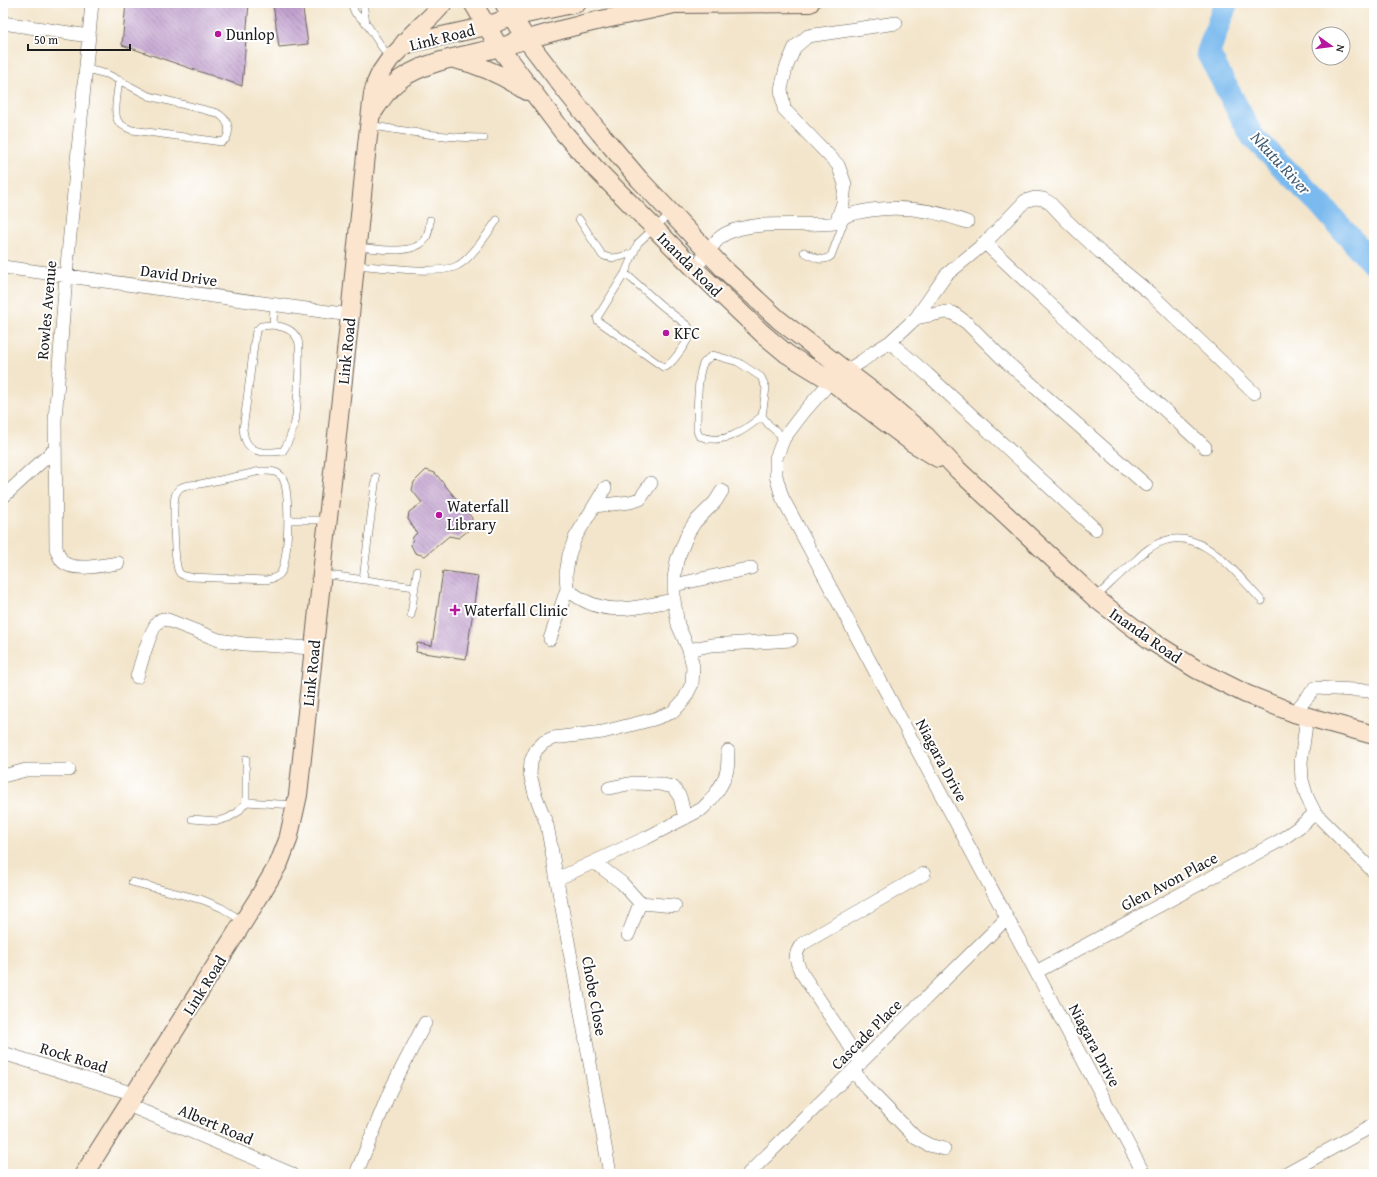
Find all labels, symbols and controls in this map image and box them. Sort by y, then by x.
street label: Link Road [407,17,478,57]
place label: Dunlop [226,22,275,46]
scale bar [28,26,130,52]
north arrow [1311,26,1351,66]
marker: Dunlop [213,29,223,39]
text: 50 m [34,31,58,48]
text: N [1332,43,1349,55]
water label: Nkutu River [1245,125,1318,200]
street label: Inanda Road [652,226,728,302]
street label: David Drive [139,258,219,292]
street label: Rowles Avenue [30,259,62,361]
street label: Link Road [331,316,361,385]
place label: KFC [674,321,700,345]
marker: KFC [661,328,671,338]
place label: Waterfall Library [447,494,509,536]
marker: Waterfall Library [434,510,444,520]
place label: Waterfall Clinic [464,598,568,622]
street label: Inanda Road [1105,601,1187,669]
marker: Waterfall Clinic [449,604,461,616]
street label: Link Road [296,638,326,707]
street label: Niagara Drive [910,714,974,806]
street label: Glen Avon Place [1116,845,1222,917]
street label: Link Road [176,950,232,1020]
street label: Chobe Close [576,954,614,1038]
street label: Cascade Place [825,993,907,1075]
street label: Niagara Drive [1063,999,1127,1091]
street label: Rock Road [37,1035,111,1079]
street label: Albert Road [175,1097,258,1151]

